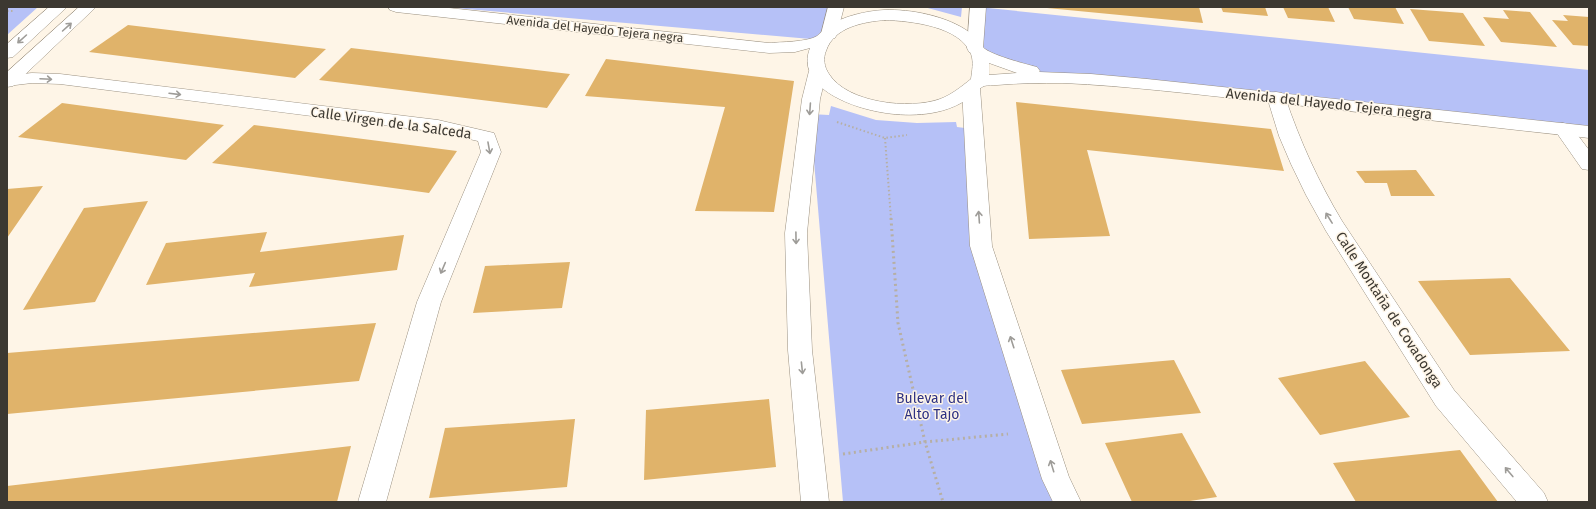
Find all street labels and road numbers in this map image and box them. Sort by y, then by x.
street label: Avenida del Hayedo Tejera negra [506,13,684,45]
street label: Avenida del Hayedo Tejera negra [1225,85,1433,123]
street label: Calle Virgen de la Salceda [309,103,473,143]
street label: Calle Montaña de Covadonga [1332,229,1446,391]

